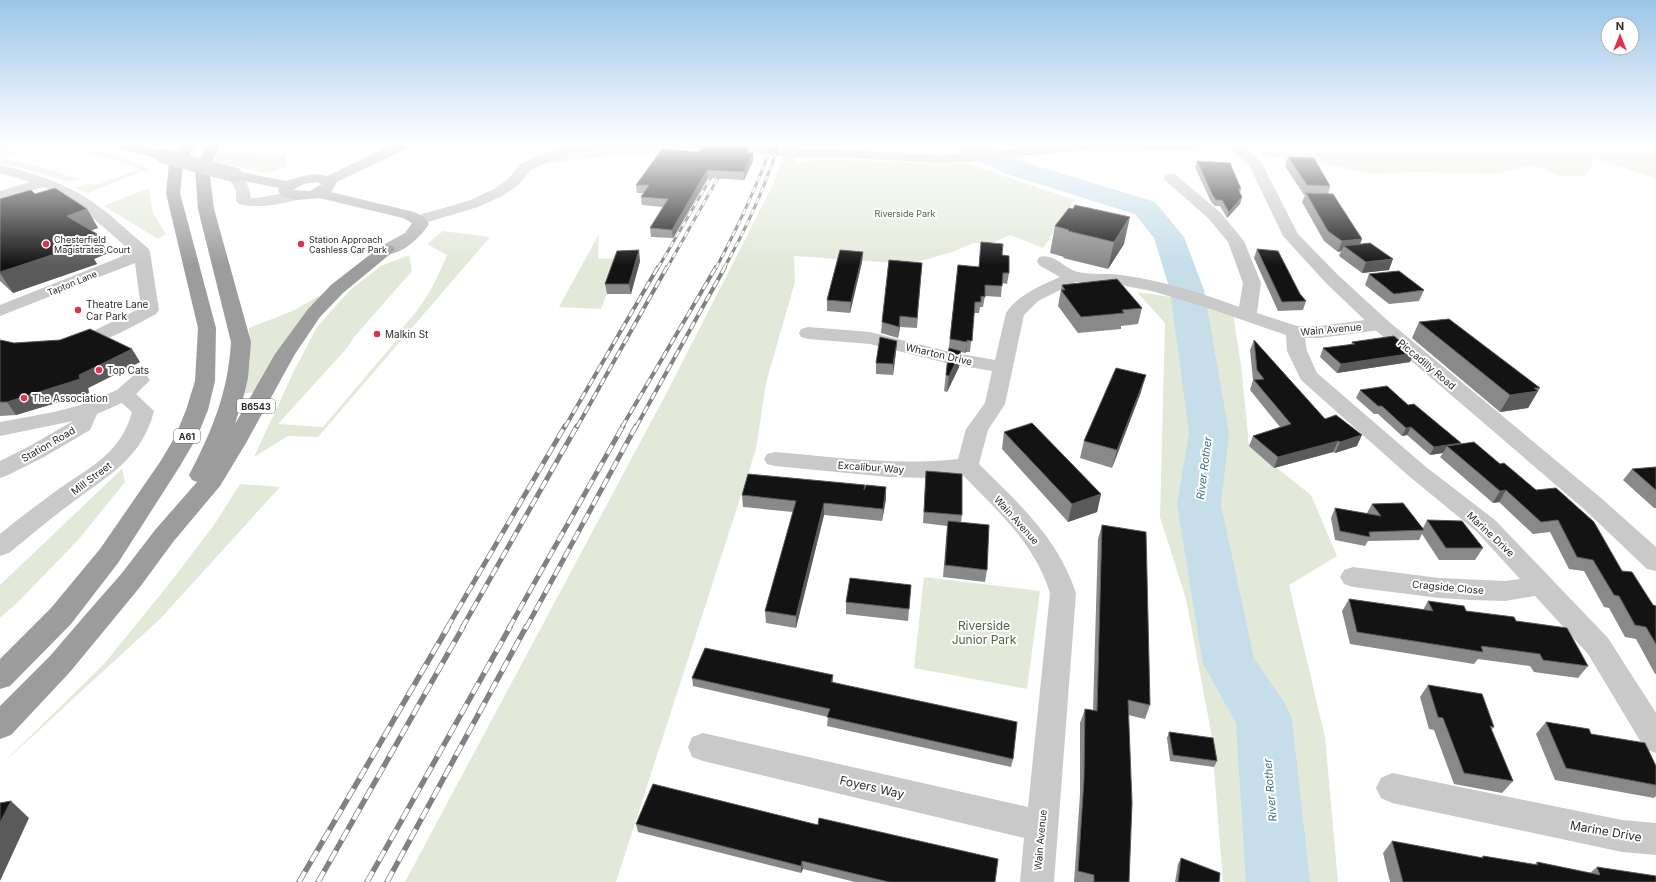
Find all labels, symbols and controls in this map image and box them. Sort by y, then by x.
north arrow [1600,16,1640,56]
text: N [1616,19,1624,33]
park label: Riverside Park [875,208,936,219]
place label: Chesterfield Magistrates Court [54,234,130,255]
place label: Station Approach Cashless Car Park [309,234,387,255]
marker: Chesterfield Magistrates Court [41,239,51,249]
marker: Station Approach Cashless Car Park [296,239,306,249]
street label: Tapton Lane [46,268,98,298]
place label: Theatre Lane Car Park [86,298,149,322]
marker: Theatre Lane Car Park [73,305,83,315]
street label: Wain Avenue [1300,320,1362,338]
place label: Malkin St [385,328,429,340]
marker: Malkin St [372,329,382,339]
street label: Piccadilly Road [1396,336,1458,392]
street label: Wharton Drive [905,341,974,368]
place label: Top Cats [107,364,149,376]
marker: Top Cats [94,365,104,375]
place label: The Association [32,392,108,404]
marker: The Association [19,393,29,403]
road number: B6543 [237,399,275,413]
street label: Station Road [19,424,77,464]
road number: A61 [174,429,200,443]
water label: River Rother [1193,435,1215,500]
street label: Mill Street [68,459,114,497]
street label: Excalibur Way [837,459,905,475]
street label: Wain Avenue [992,493,1042,547]
street label: Marine Drive [1465,509,1517,559]
street label: Cragside Close [1412,578,1485,596]
park label: Riverside Junior Park [952,618,1017,647]
water label: River Rother [1260,757,1280,822]
street label: Foyers Way [838,772,906,802]
street label: Wain Avenue [1031,809,1049,871]
street label: Marine Drive [1569,817,1643,845]

